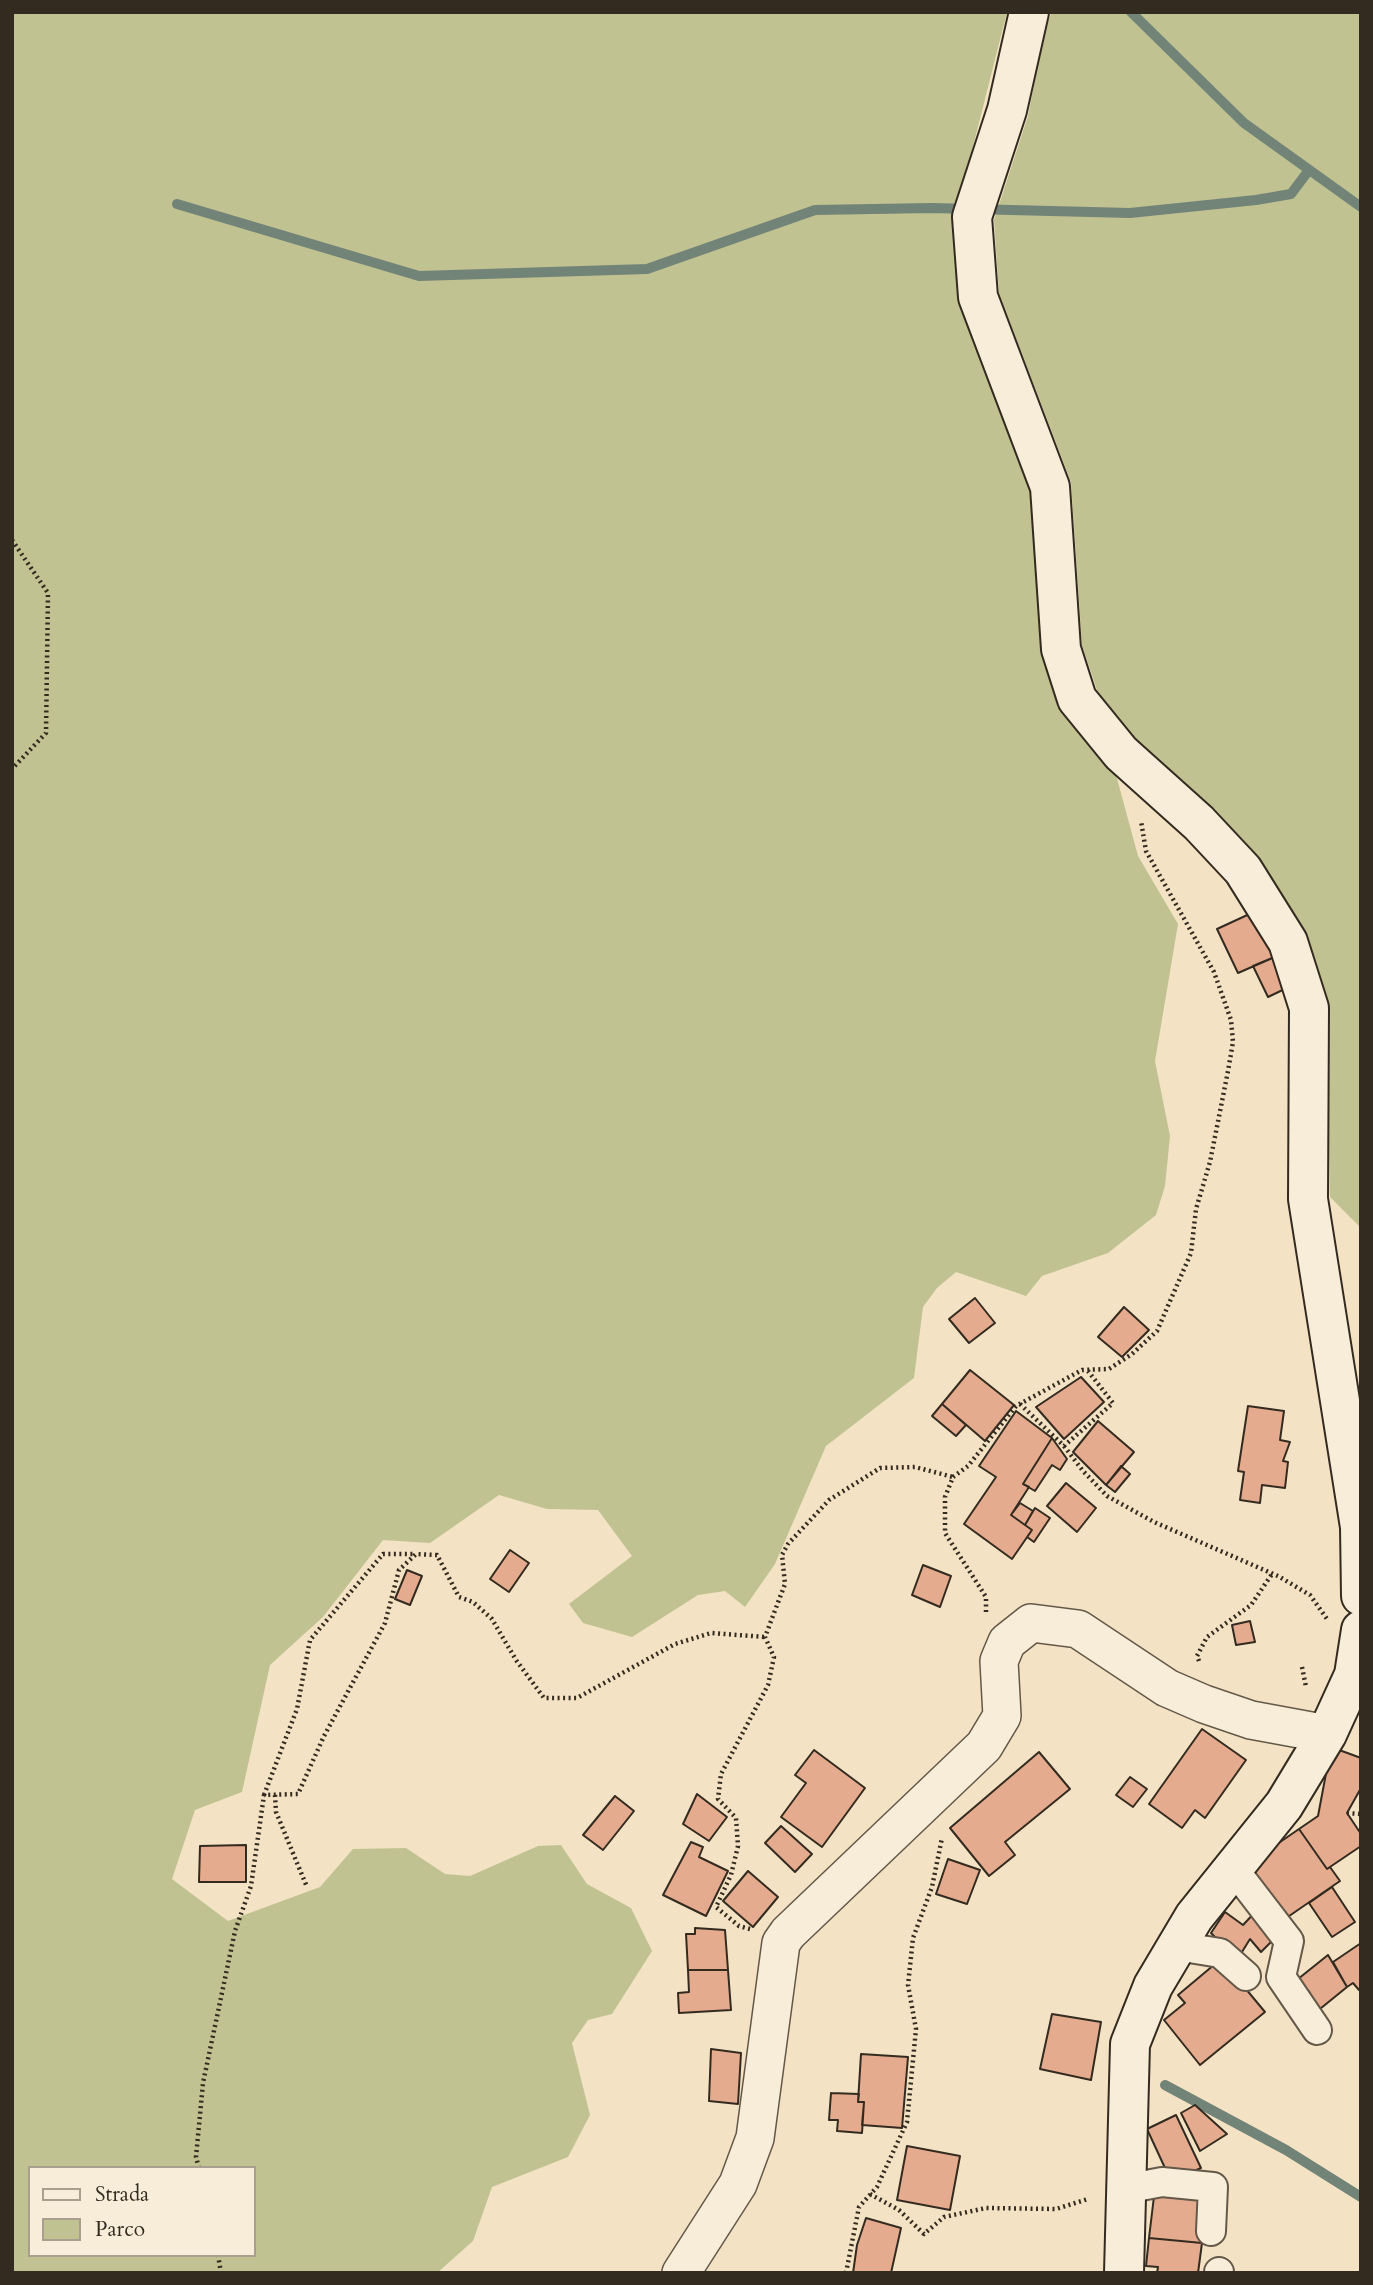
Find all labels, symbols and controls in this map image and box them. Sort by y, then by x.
legend [28,2166,256,2257]
text: Strada [95,2180,149,2209]
text: Parco [95,2215,145,2244]

